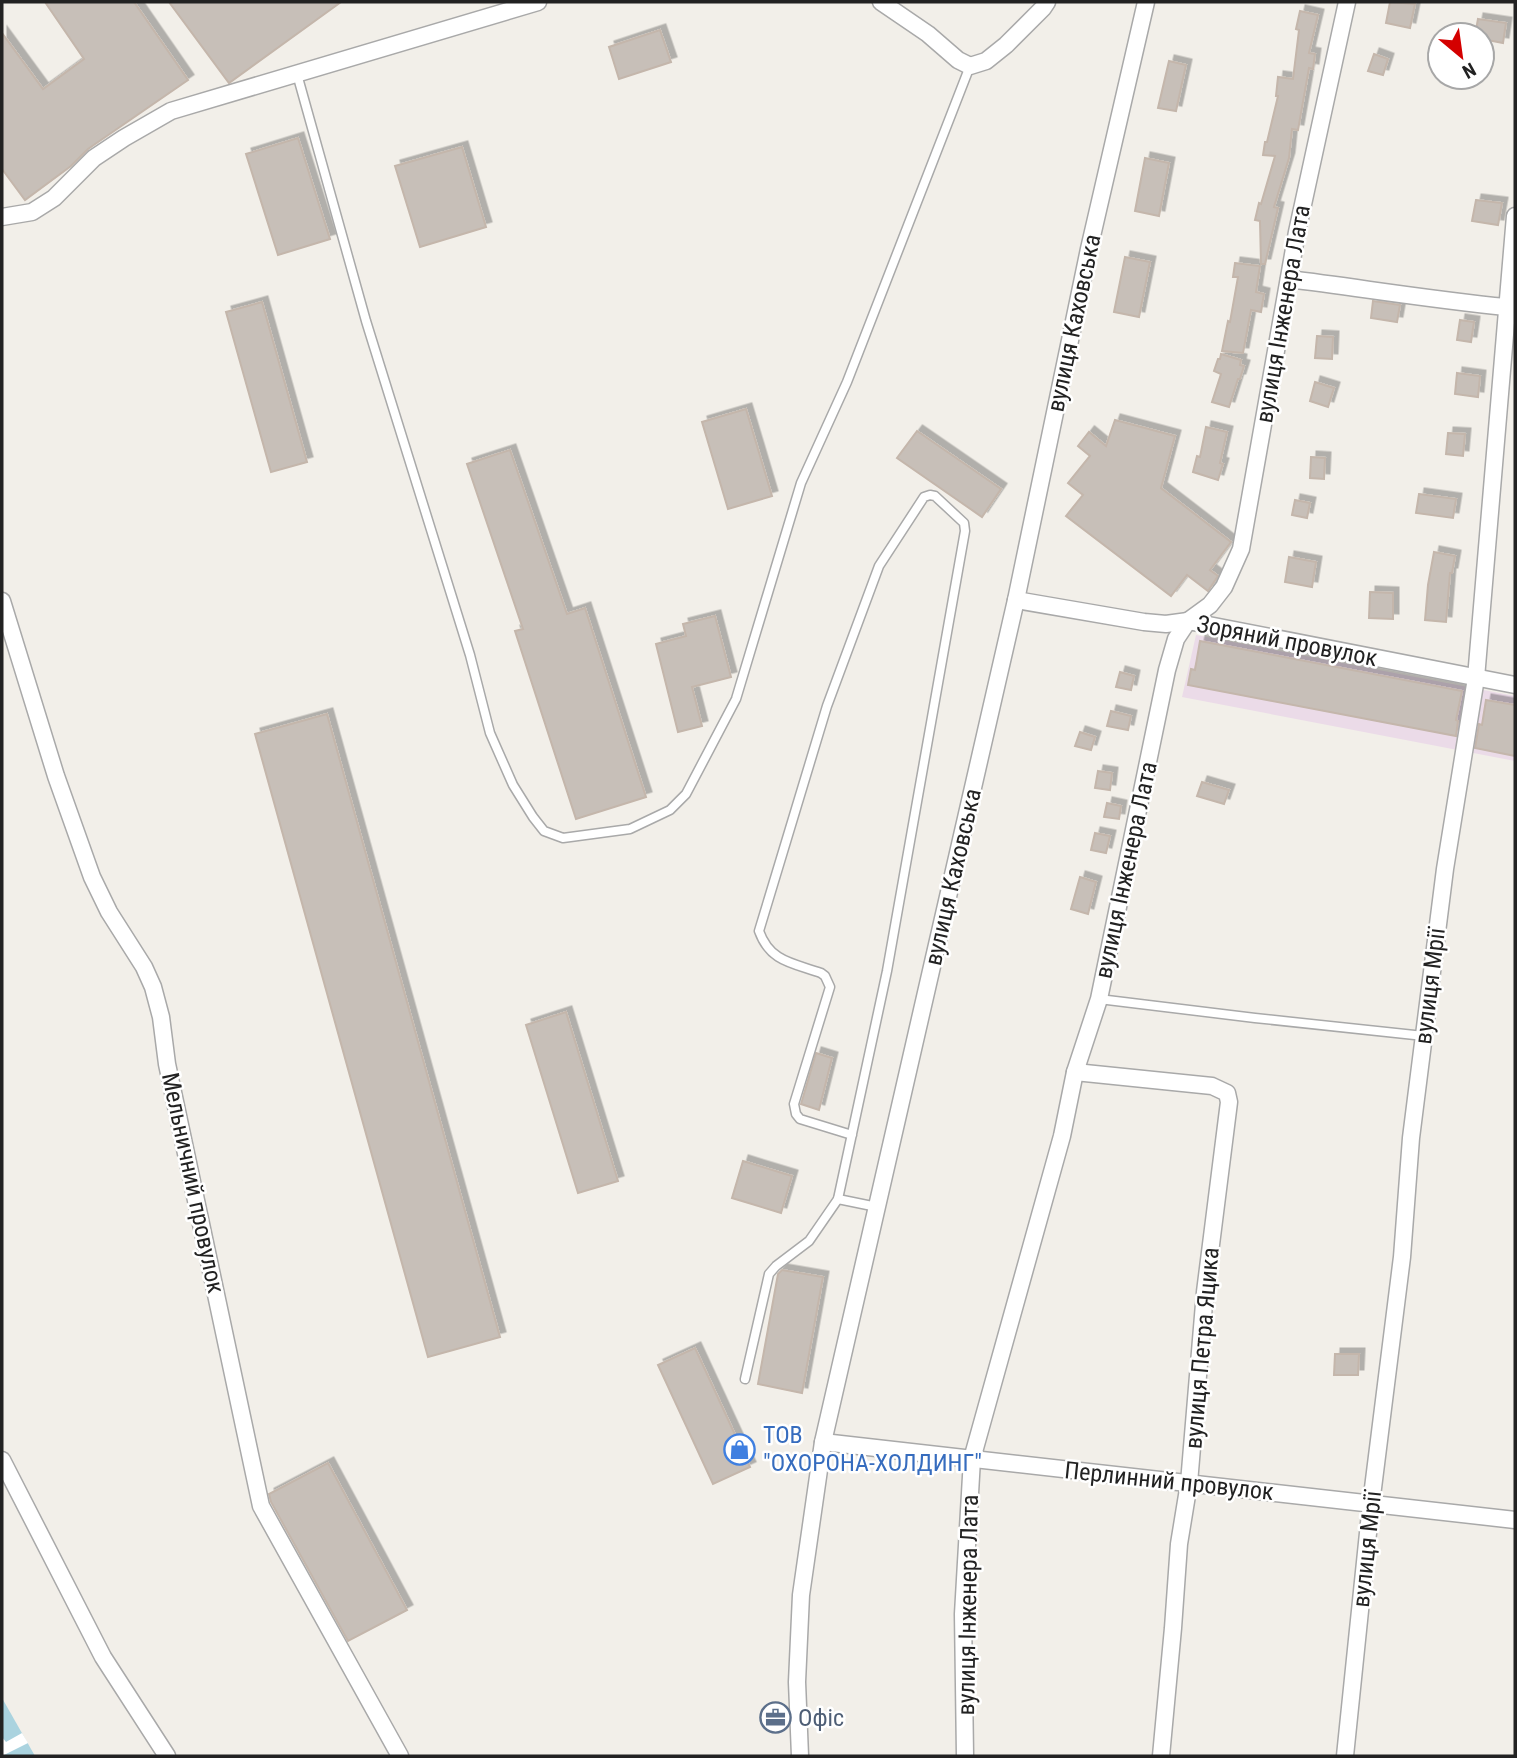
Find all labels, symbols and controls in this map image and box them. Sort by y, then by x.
north arrow [1426,21,1496,91]
text: N [1458,58,1480,83]
street label: вулиця Інженера Лата [1250,203,1316,425]
street label: вулиця Каховська [1042,232,1106,414]
street label: Зоряний провулок [1194,610,1380,672]
street label: вулиця Інженера Лата [1089,759,1163,981]
street label: вулиця Каховська [919,786,987,968]
street label: вулиця Мрії [1409,925,1451,1046]
street label: Мельничний провулок [156,1070,230,1296]
street label: вулиця Петра Яцика [1179,1246,1225,1450]
place label: ТОВ "ОХОРОНА-ХОЛДИНГ" [763,1421,982,1477]
shop icon: ТОВ "ОХОРОНА-ХОЛДИНГ" [723,1432,757,1466]
street label: Перлинний провулок [1063,1456,1275,1506]
street label: вулиця Мрії [1347,1488,1387,1609]
street label: вулиця Інженера Лата [952,1494,984,1716]
office icon: Офіс [758,1701,792,1735]
place label: Офіс [798,1704,844,1732]

